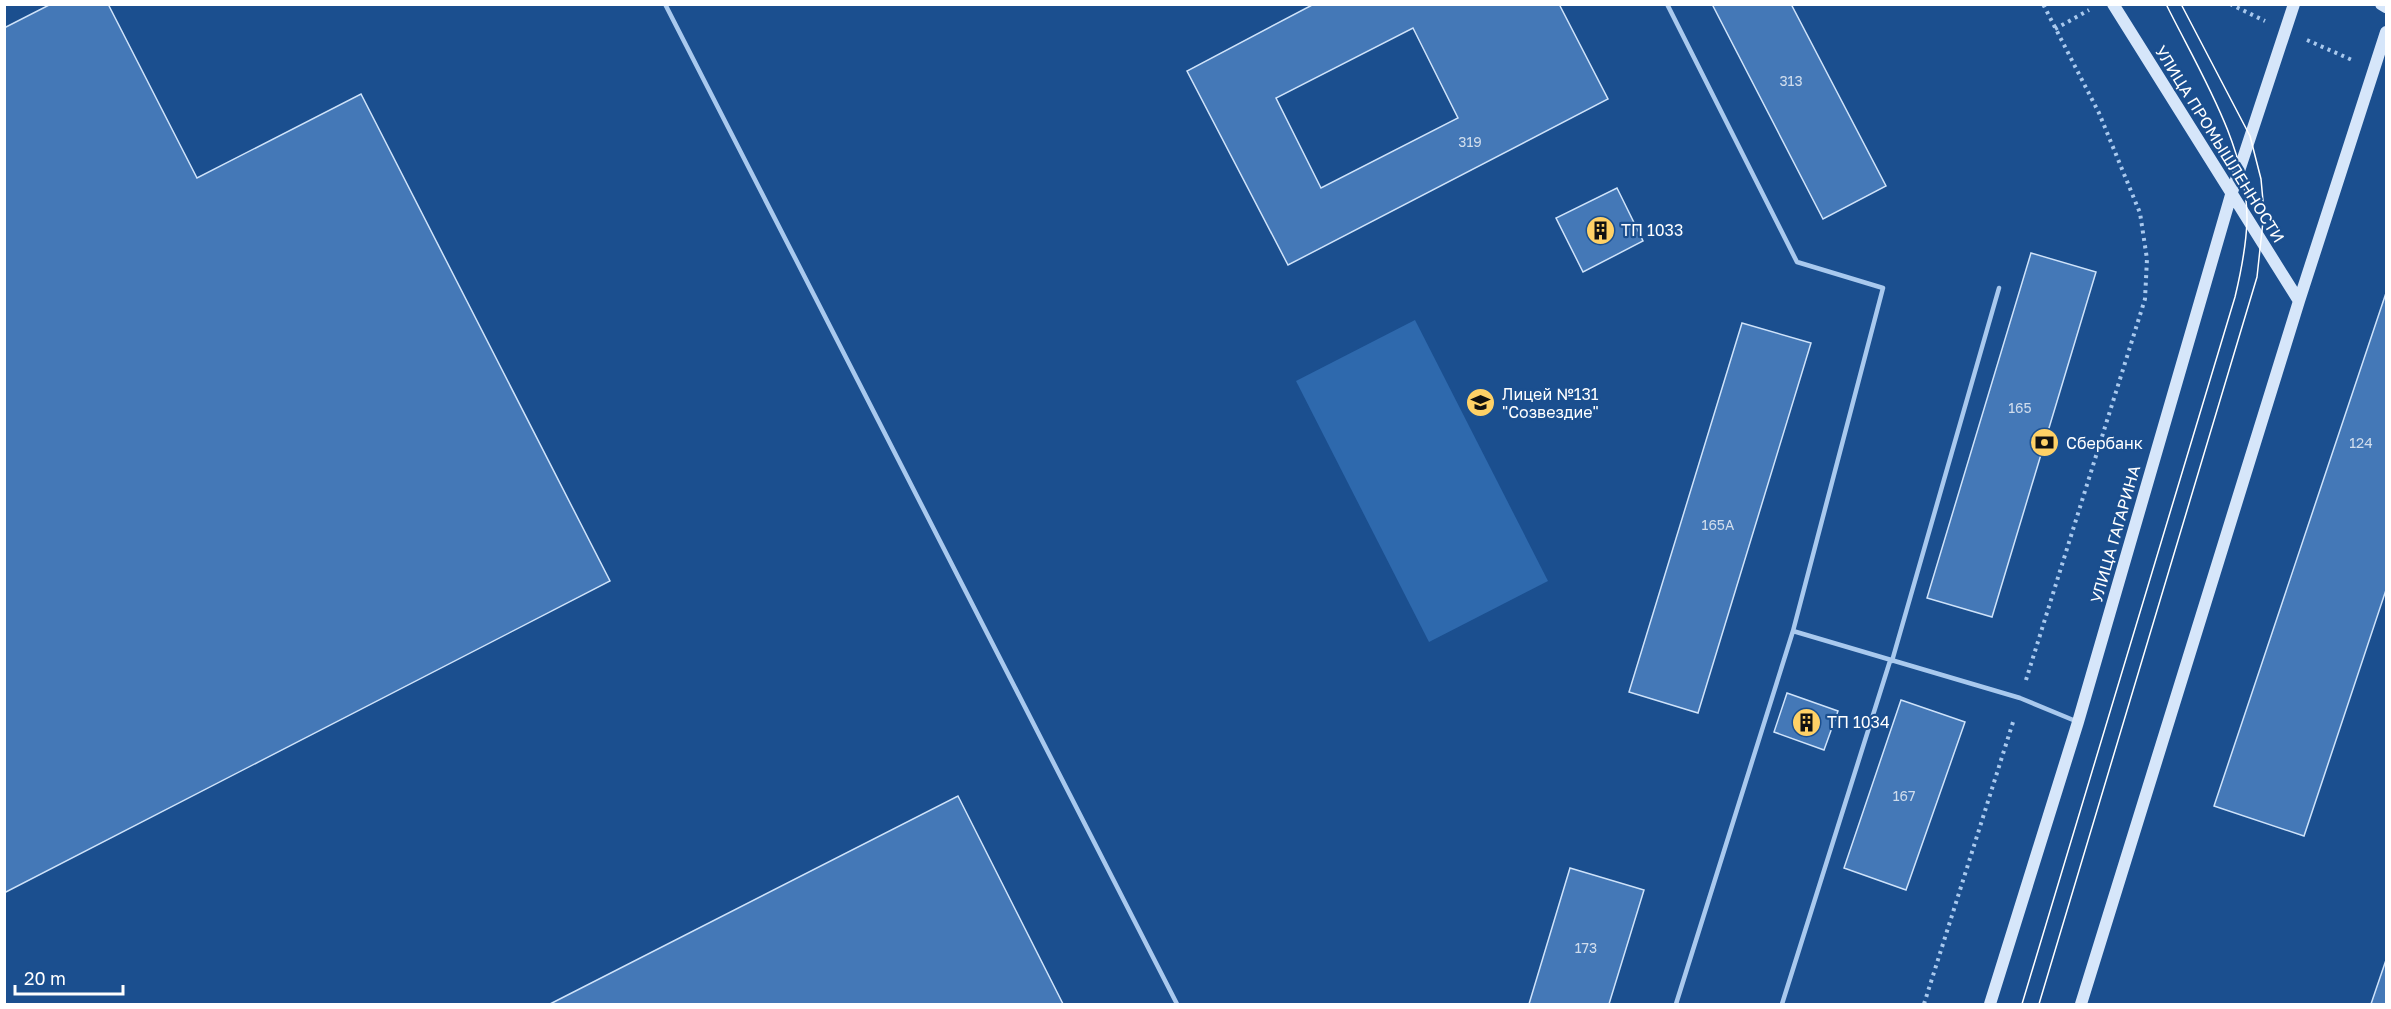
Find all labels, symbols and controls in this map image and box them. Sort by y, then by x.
street label: УЛИЦА ПРОМЫШЛЕННОСТИ [2151,42,2289,246]
house number: 313 [1779,72,1803,89]
house number: 319 [1458,133,1482,150]
building icon: ТП 1033 [1584,214,1616,246]
place label: ТП 1033 [1621,220,1683,240]
place label: Лицей №131 "Созвездие" [1502,384,1599,422]
school or university icon: Лицей №131 "Созвездие" [1465,387,1497,419]
house number: 165 [2008,399,2032,416]
bank icon: Сбербанк [2029,427,2061,459]
place label: Сбербанк [2066,433,2143,453]
house number: 124 [2349,434,2373,451]
street label: УЛИЦА ГАГАРИНА [2086,462,2144,605]
house number: 165А [1702,516,1735,533]
building icon: ТП 1034 [1790,706,1822,738]
place label: ТП 1034 [1827,712,1890,732]
house number: 167 [1893,787,1915,804]
house number: 173 [1575,939,1597,956]
scale bar [15,958,123,996]
text: 20 m [24,967,66,989]

